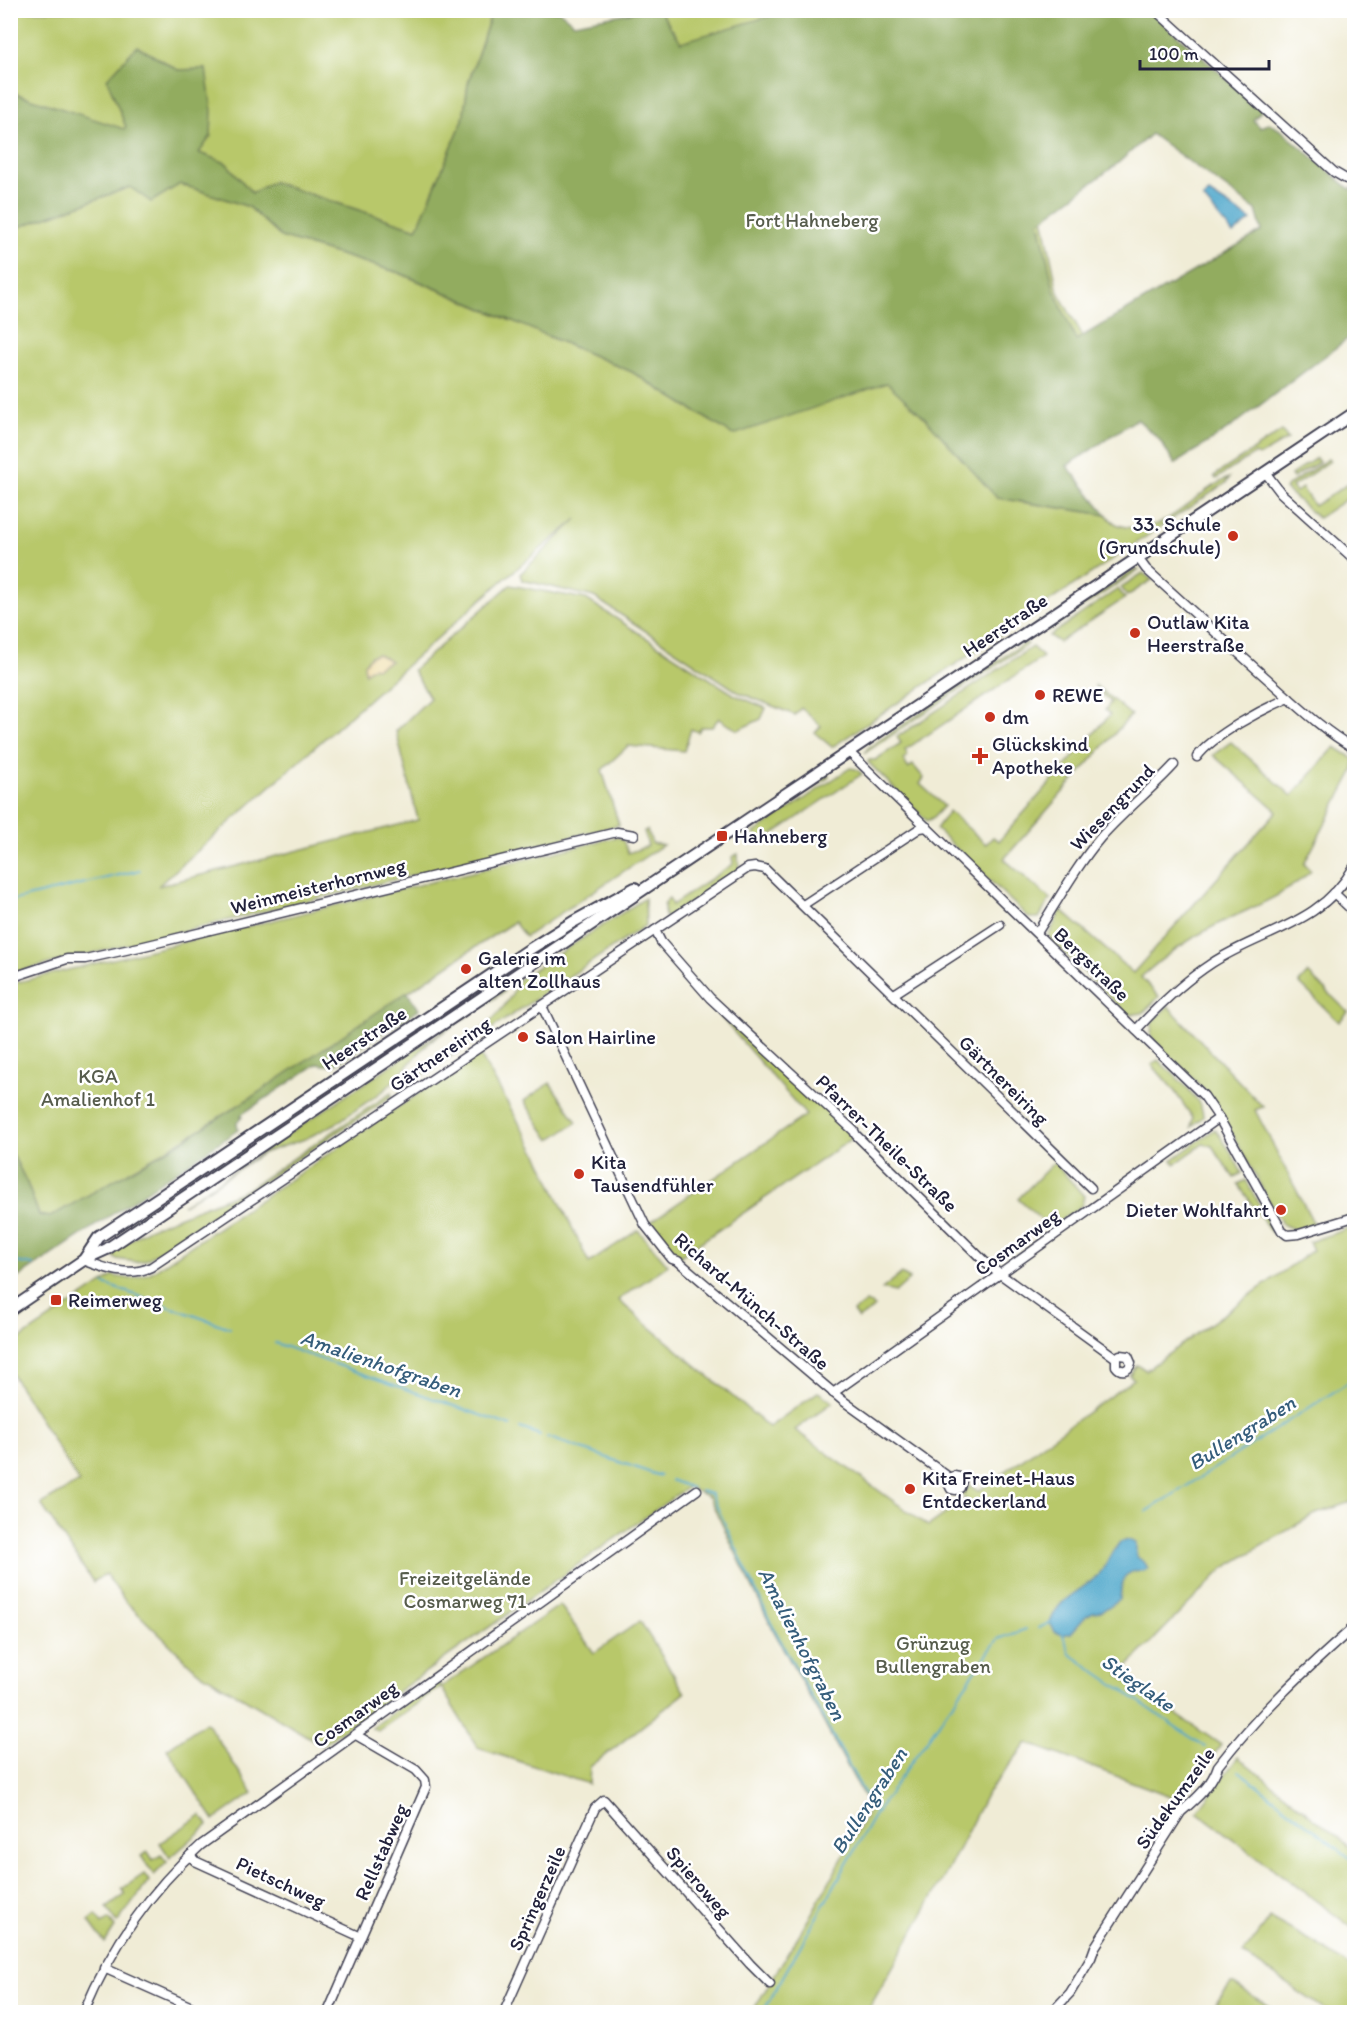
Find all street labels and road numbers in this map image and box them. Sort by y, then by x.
street label: Heerstraße [958,588,1052,662]
street label: Wiesengrund [1065,758,1160,856]
street label: Weinmeisterhornweg [228,852,409,919]
street label: Bergstraße [1049,922,1135,1006]
street label: Heerstraße [317,1001,411,1075]
street label: Gärtnereiring [385,1011,496,1097]
street label: Gärtnereiring [954,1030,1054,1130]
street label: Pfarrer-Theile-Straße [811,1069,963,1217]
street label: Cosmarweg [970,1203,1065,1281]
street label: Richard-Münch-Straße [669,1227,835,1375]
street label: Cosmarweg [308,1675,403,1753]
street label: Südekumzeile [1130,1742,1220,1854]
street label: Rellstabweg [349,1799,413,1904]
street label: Spieroweg [661,1841,737,1923]
street label: Springerzeile [503,1842,571,1954]
street label: Pietschweg [232,1851,330,1913]

